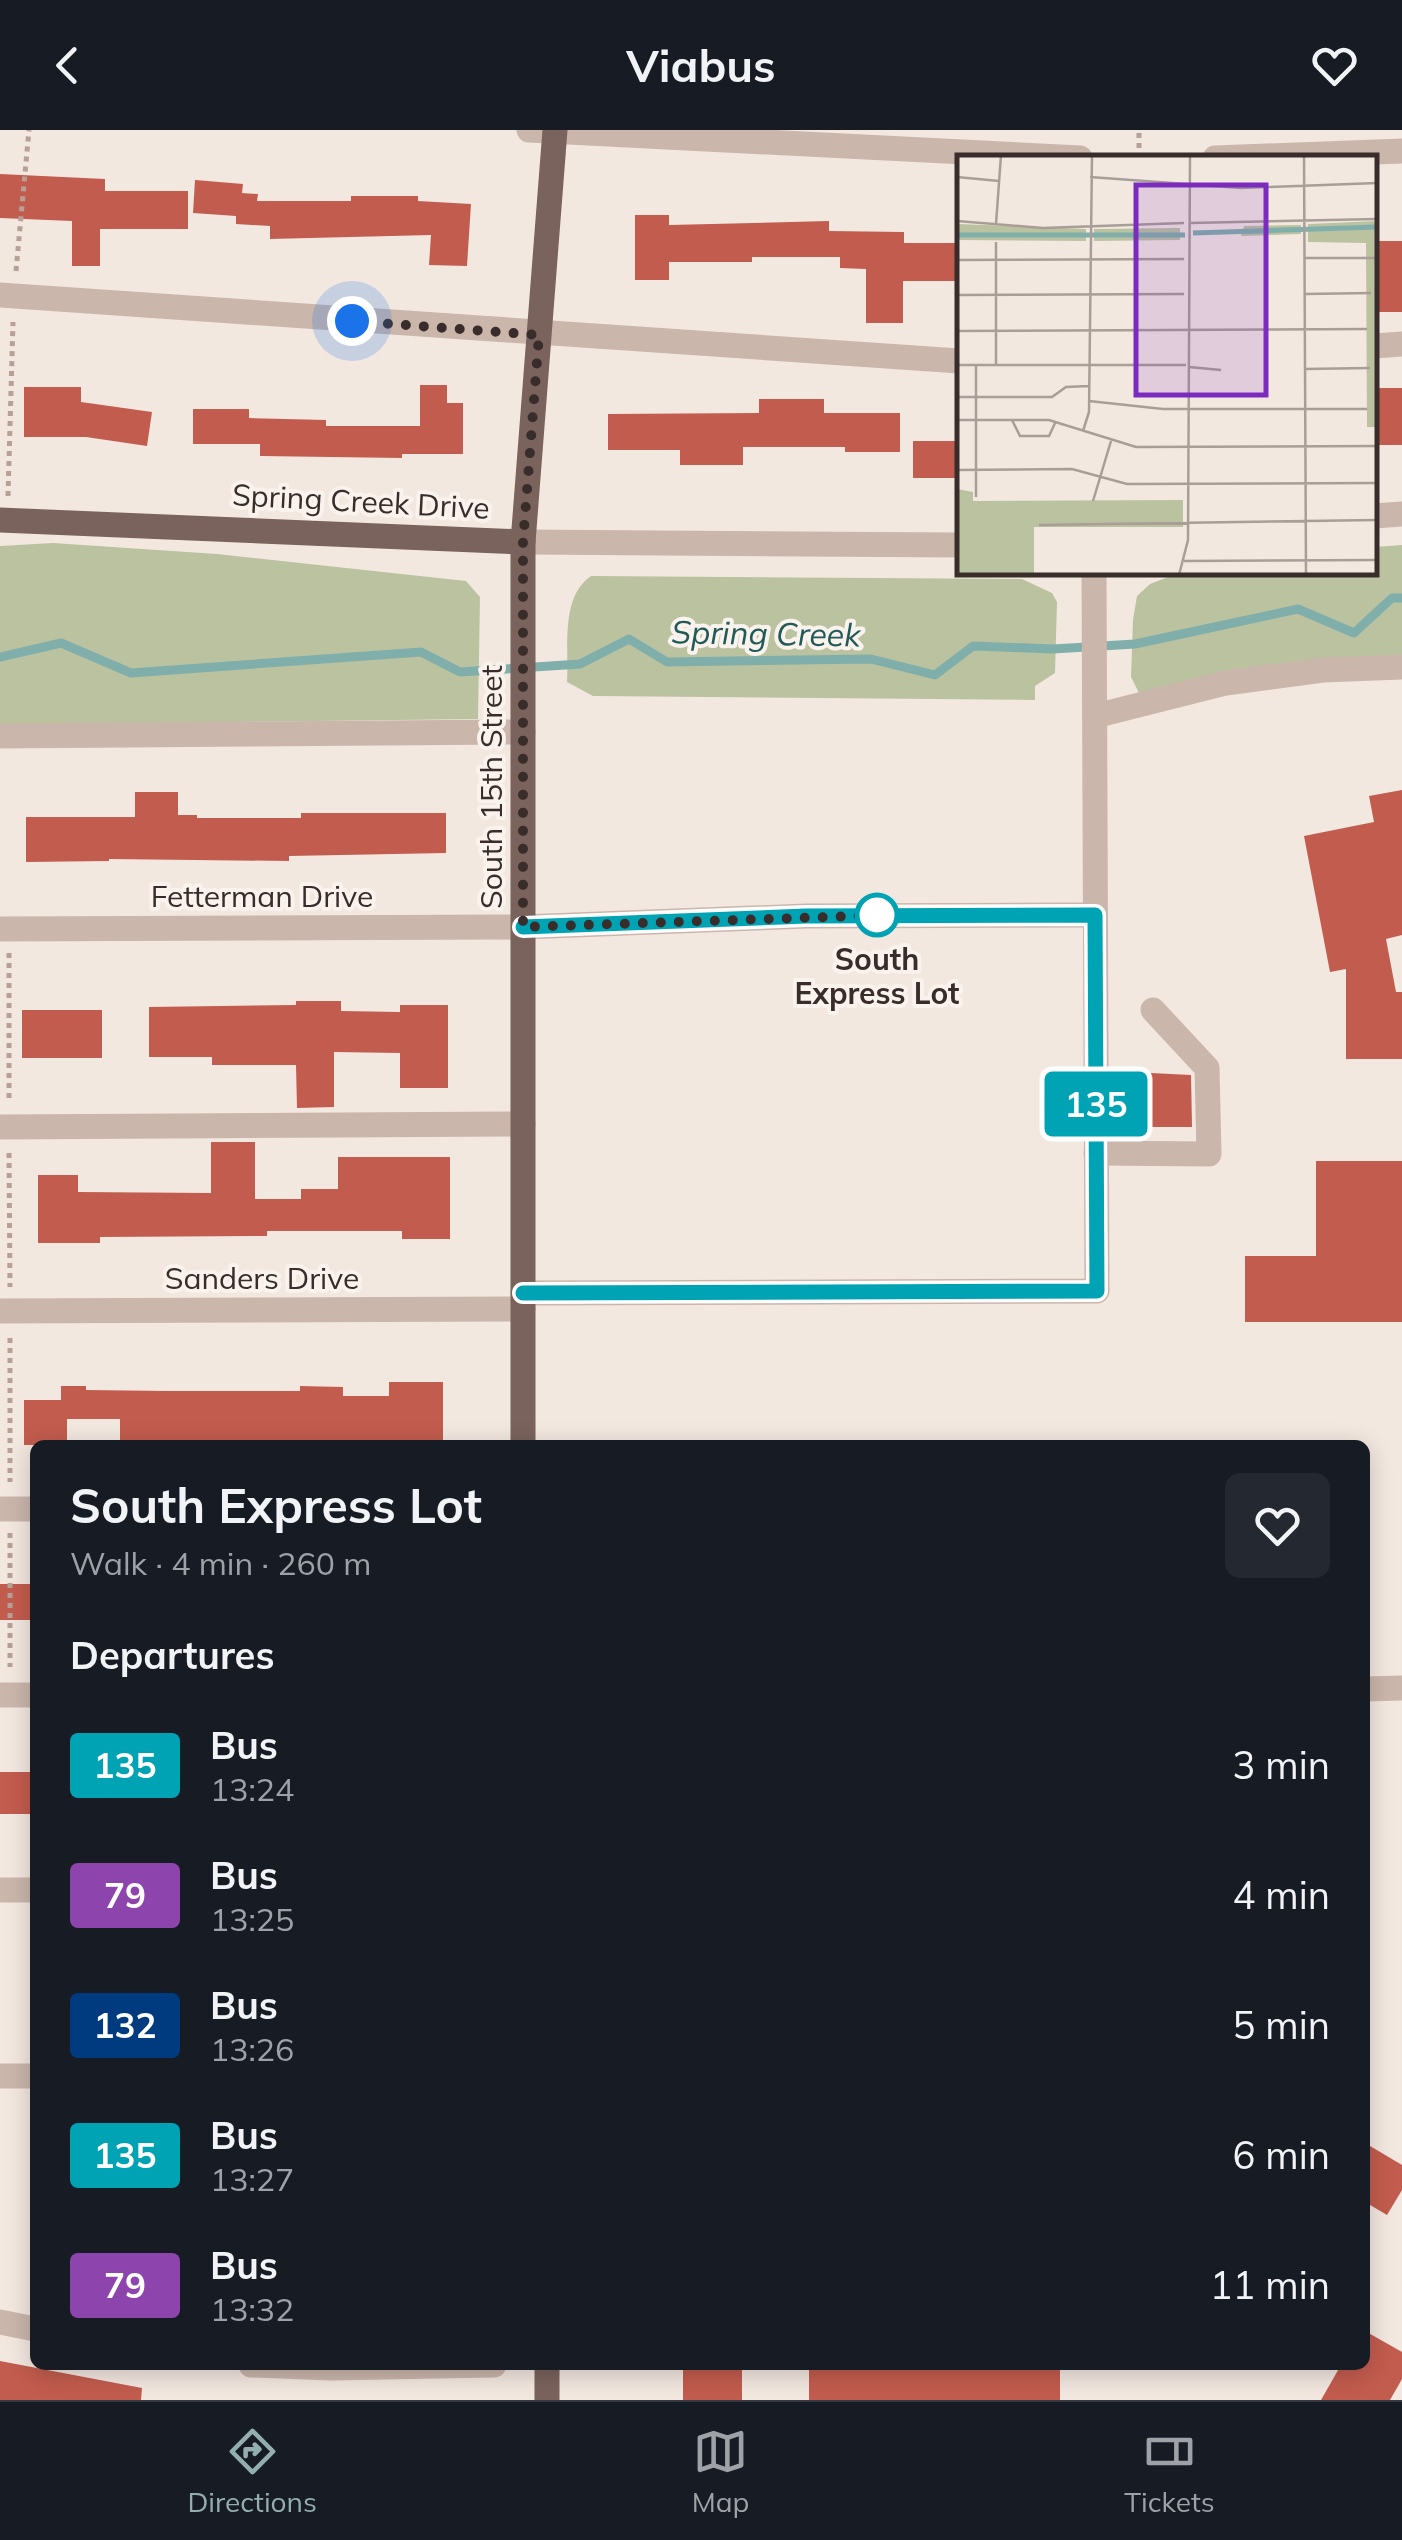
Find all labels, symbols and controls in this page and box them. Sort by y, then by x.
text: Viabus [626,37,776,93]
icon: back [40,38,95,93]
icon: heart [1307,38,1362,93]
inset map [957,155,1377,575]
your location [327,296,377,346]
street label: Spring Creek Drive [231,475,491,527]
water label: Spring Creek [671,611,863,655]
street label: South 15th Street [472,665,510,909]
street label: Fetterman Drive [151,877,373,915]
marker: South Express Lot [856,894,898,936]
place label: South Express Lot [795,940,959,1012]
line badge: 135 [1038,1072,1154,1136]
text: 135 [1064,1082,1128,1126]
street label: Sanders Drive [165,1259,359,1297]
button: heart [1225,1473,1330,1578]
text: South Express Lot [70,1475,482,1535]
text: Walk · 4 min · 260 m [70,1543,371,1583]
text: Departures [70,1631,274,1679]
text: Bus [210,1721,278,1769]
text: 3 min [1233,1741,1330,1789]
text: 135 [93,1743,157,1787]
text: 13:24 [210,1769,294,1809]
text: Bus [210,1851,278,1899]
text: 4 min [1233,1871,1330,1919]
text: 79 [104,1873,146,1917]
text: 13:25 [210,1899,294,1939]
text: Bus [210,1981,278,2029]
text: 5 min [1233,2001,1330,2049]
text: 132 [93,2003,157,2047]
text: 13:26 [210,2029,294,2069]
text: Bus [210,2111,278,2159]
text: 6 min [1233,2131,1330,2179]
text: 135 [93,2133,157,2177]
text: 13:27 [210,2159,294,2199]
text: Bus [210,2241,278,2289]
text: 11 min [1210,2261,1330,2309]
text: 79 [104,2263,146,2307]
text: 13:32 [210,2289,294,2329]
tab: Directions [187,2424,317,2519]
tab: Map [692,2424,749,2519]
tab: Tickets [1124,2424,1215,2519]

